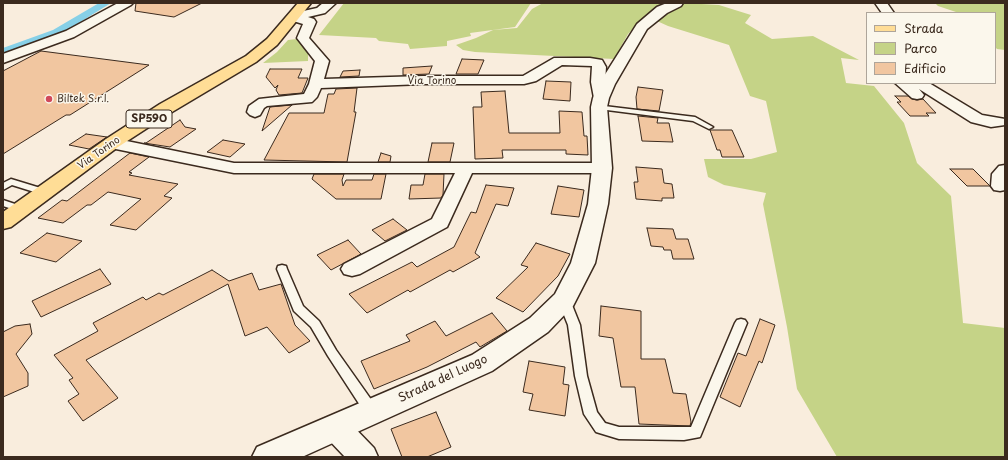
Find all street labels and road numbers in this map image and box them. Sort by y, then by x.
street label: Via Torino [408,75,456,87]
road number: SP590 [126,110,172,128]
street label: Via Torino [76,134,122,172]
street label: Strada del Luogo [396,352,490,406]

